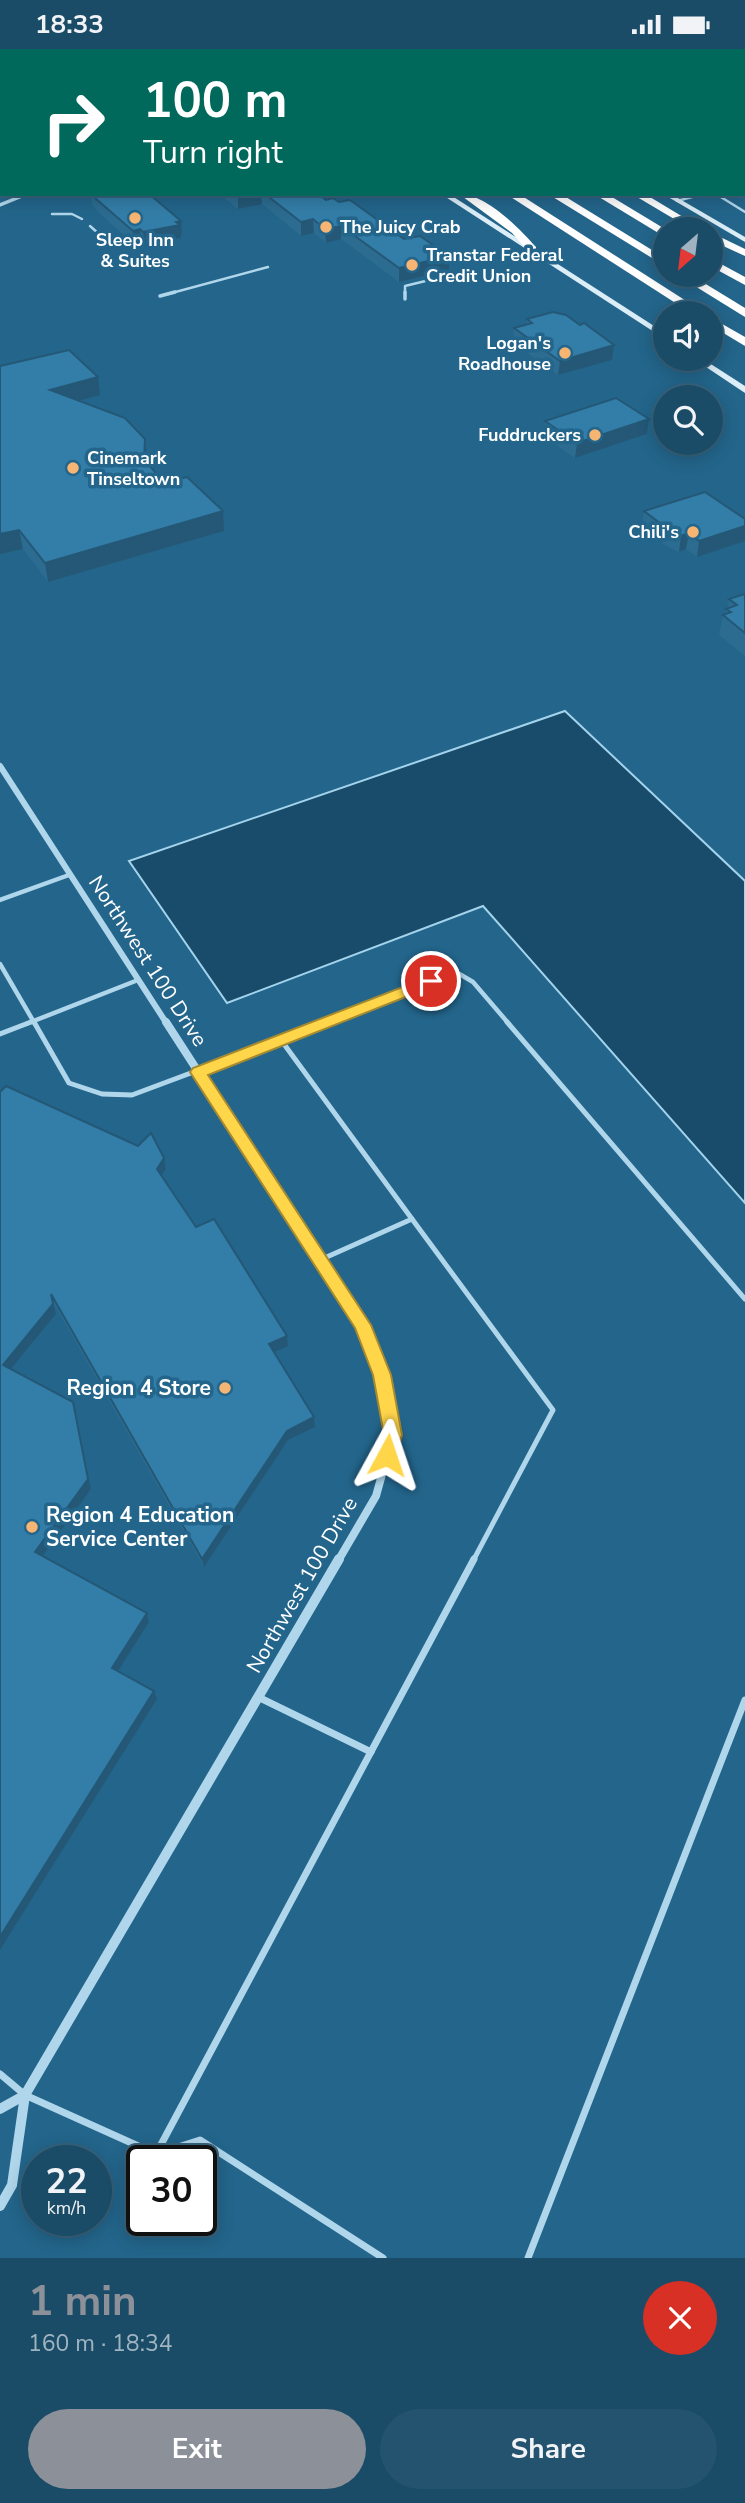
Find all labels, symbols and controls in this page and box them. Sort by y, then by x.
text: 18:33 [35,7,104,42]
text: 100 m [143,67,287,134]
icon: right [28,77,119,168]
text: Turn right [143,131,283,174]
marker: Sleep Inn & Suites [127,210,143,226]
place label: The Juicy Crab [340,215,461,239]
north arrow [653,217,723,287]
map controls [653,217,723,455]
marker: The Juicy Crab [318,219,334,235]
place label: Sleep Inn & Suites [96,228,174,273]
place label: Transtar Federal Credit Union [426,243,563,288]
marker: Transtar Federal Credit Union [404,257,420,273]
button: sound [653,301,723,371]
place label: Logan's Roadhouse [458,331,551,376]
marker: Logan's Roadhouse [557,345,573,361]
button: search [653,385,723,455]
place label: Fuddruckers [478,423,581,447]
marker: Fuddruckers [587,427,603,443]
place label: Cinemark Tinseltown [87,446,180,491]
marker: Cinemark Tinseltown [65,460,81,476]
place label: Chili's [628,520,679,544]
marker: Chili's [685,524,701,540]
street label: Northwest 100 Drive [82,870,214,1052]
pin [401,951,461,1011]
icon: arrive [412,962,450,1000]
place label: Region 4 Store [66,1374,211,1402]
marker: Region 4 Store [217,1380,233,1396]
position arrow [350,1418,424,1492]
street label: Northwest 100 Drive [240,1492,364,1678]
place label: Region 4 Education Service Center [46,1501,234,1553]
marker: Region 4 Education Service Center [24,1519,40,1535]
speed limit sign: 30 [126,2145,217,2236]
text: 22 [45,2158,88,2205]
text: km/h [47,2196,86,2220]
text: 1 min [28,2273,137,2330]
button: close [643,2281,717,2355]
text: 160 m · 18:34 [28,2328,173,2359]
button: Exit [28,2409,366,2489]
button: Share [380,2409,717,2489]

